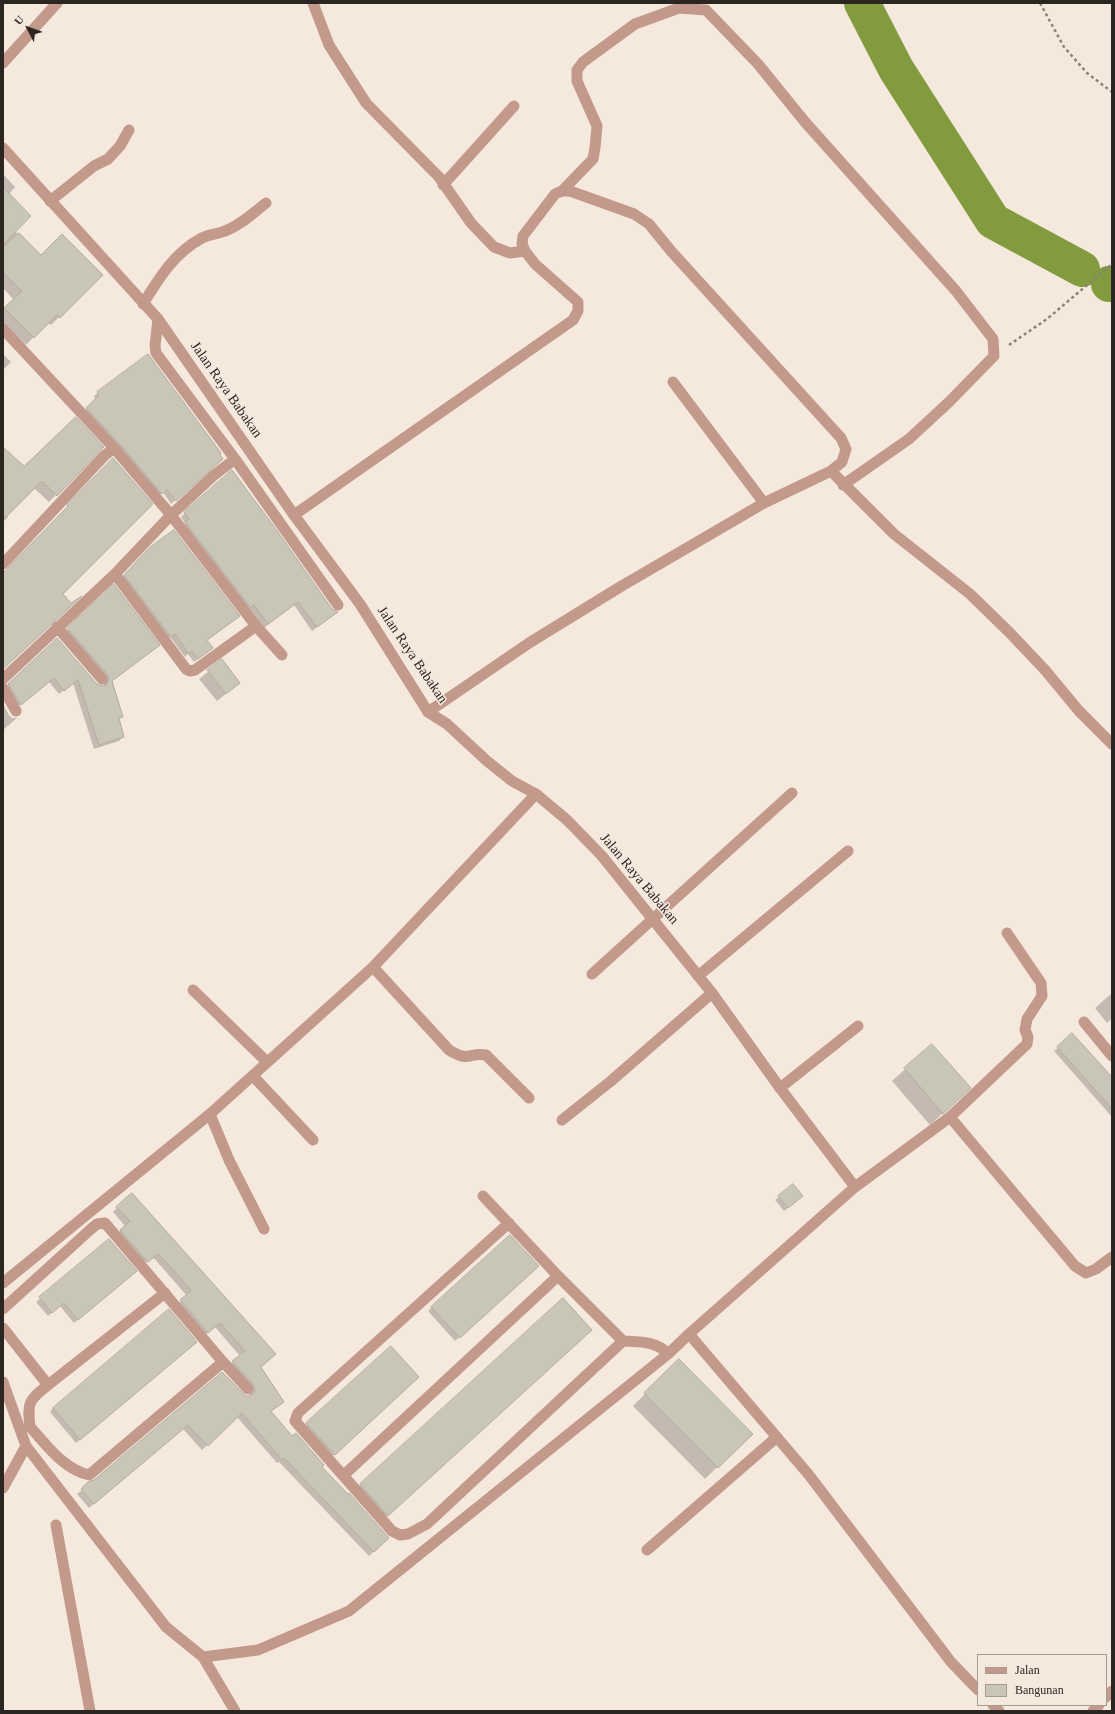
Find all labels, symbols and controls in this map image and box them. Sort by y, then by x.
north arrow [8,8,48,48]
text: U [12,13,26,27]
street label: Jalan Raya Babakan [187,339,265,441]
street label: Jalan Raya Babakan [373,603,451,707]
street label: Jalan Raya Babakan [596,830,682,928]
legend [977,1654,1107,1706]
text: Jalan [1015,1663,1040,1677]
text: Bangunan [1015,1683,1064,1697]

